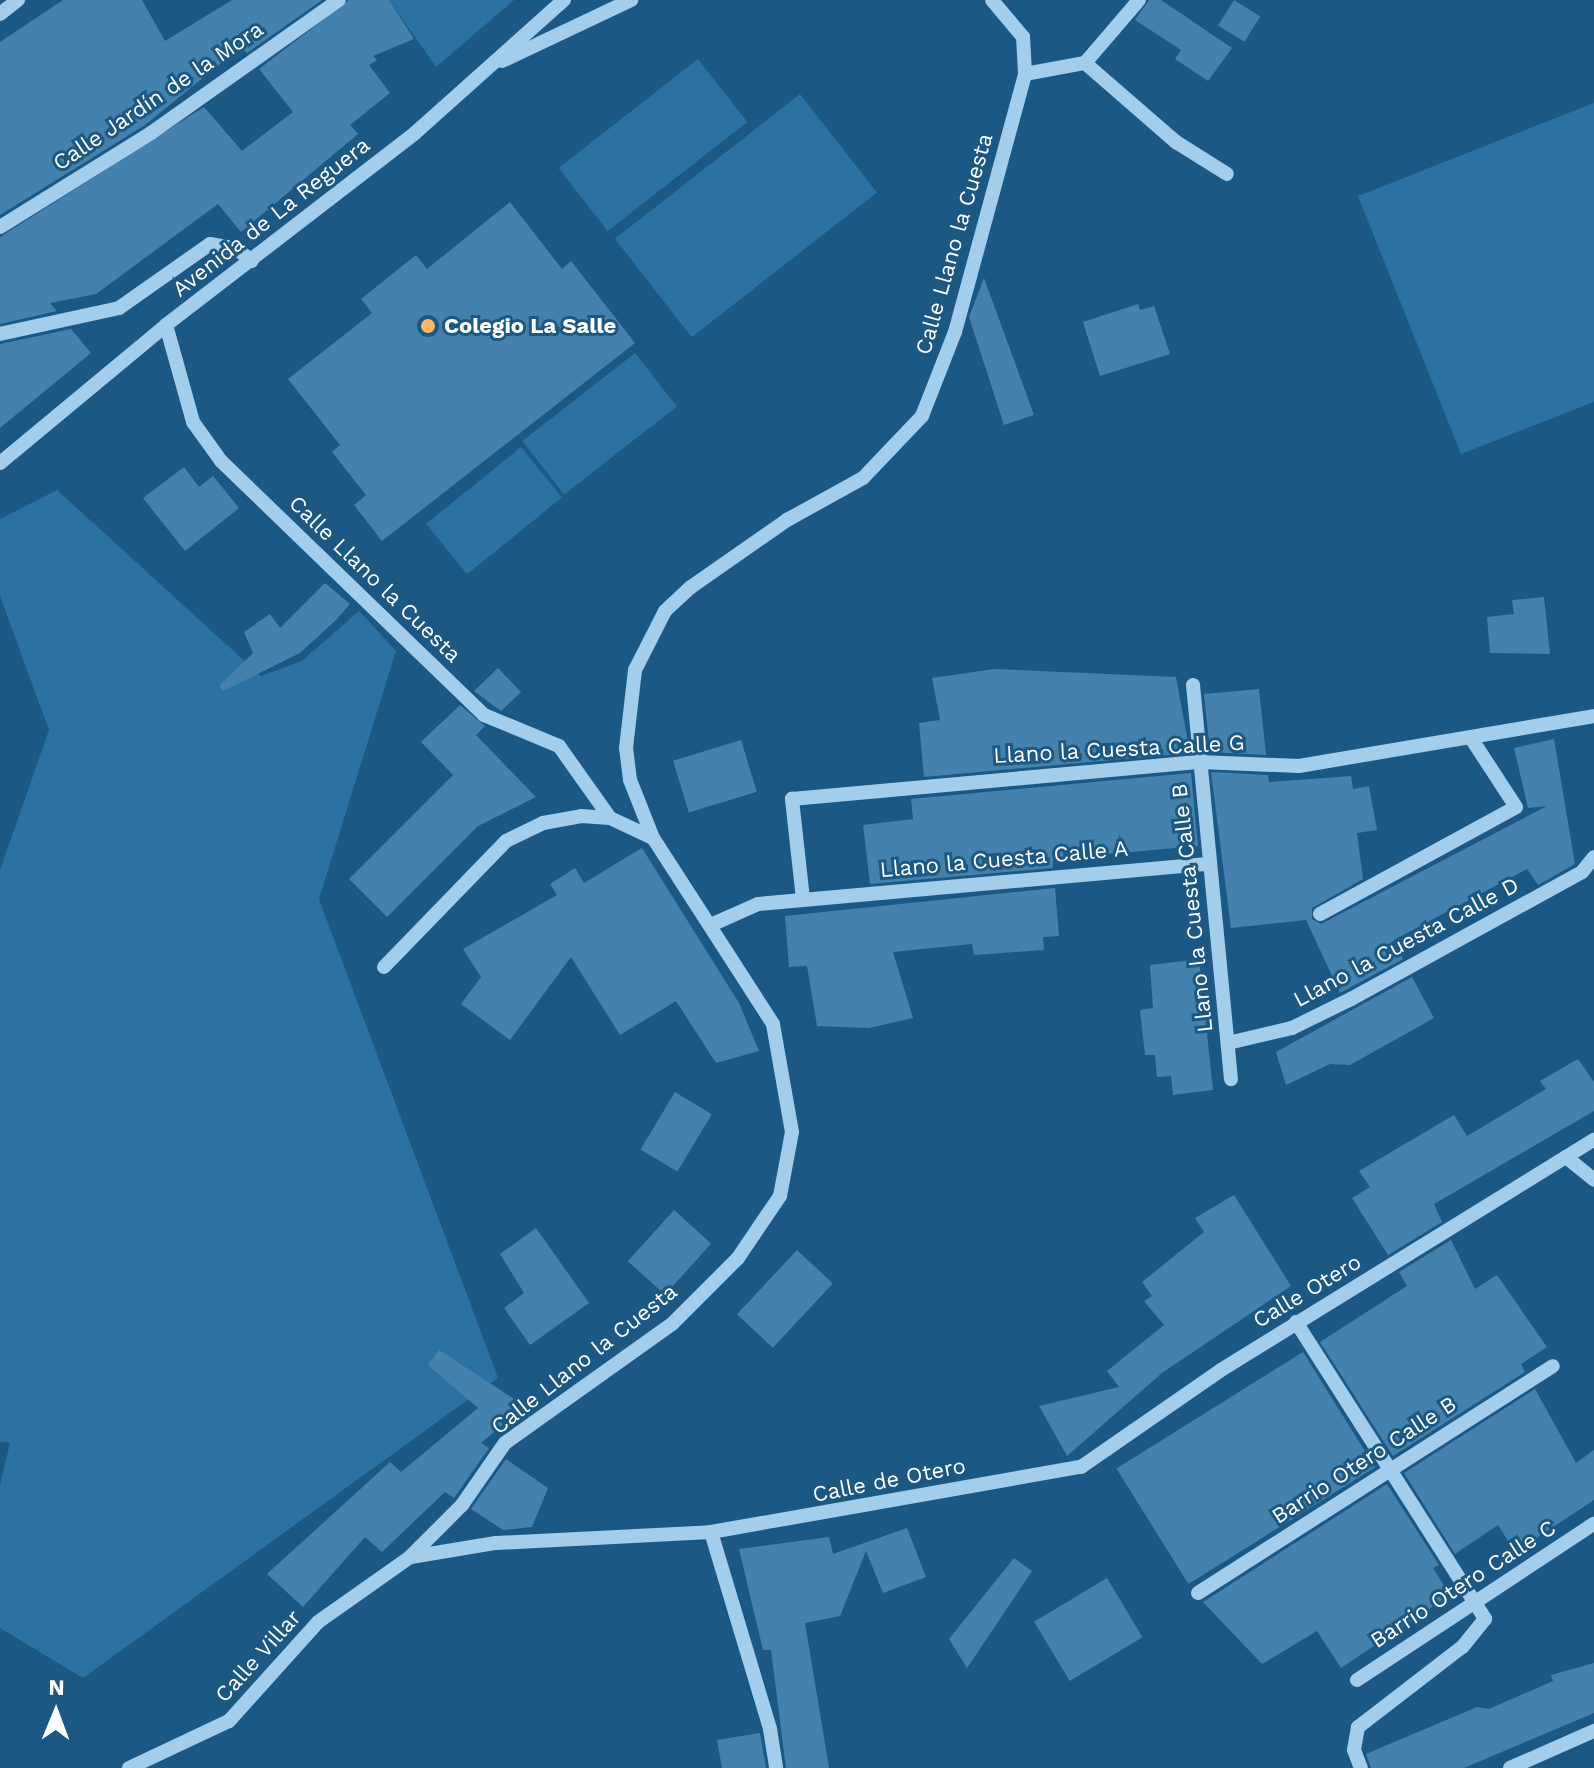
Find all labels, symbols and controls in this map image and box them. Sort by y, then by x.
street label: Calle Jardín de la Mora [48,16,268,176]
street label: Calle Llano la Cuesta [910,130,998,358]
street label: Avenida de La Reguera [167,131,375,303]
place label: Colegio La Salle [444,313,617,339]
marker: Colegio La Salle [419,317,437,335]
street label: Calle Llano la Cuesta [283,490,467,668]
street label: Llano la Cuesta Calle G [992,729,1246,769]
street label: Llano la Cuesta Calle B [1166,782,1218,1034]
street label: Llano la Cuesta Calle A [878,835,1130,883]
street label: Llano la Cuesta Calle D [1288,871,1524,1013]
street label: Calle Otero [1248,1248,1366,1334]
street label: Calle Llano la Cuesta [486,1278,682,1440]
street label: Barrio Otero Calle B [1267,1390,1461,1530]
street label: Calle de Otero [810,1452,968,1508]
street label: Barrio Otero Calle C [1366,1514,1560,1654]
street label: Calle Villar [209,1604,307,1708]
north arrow [16,1672,96,1752]
text: N [48,1675,65,1700]

